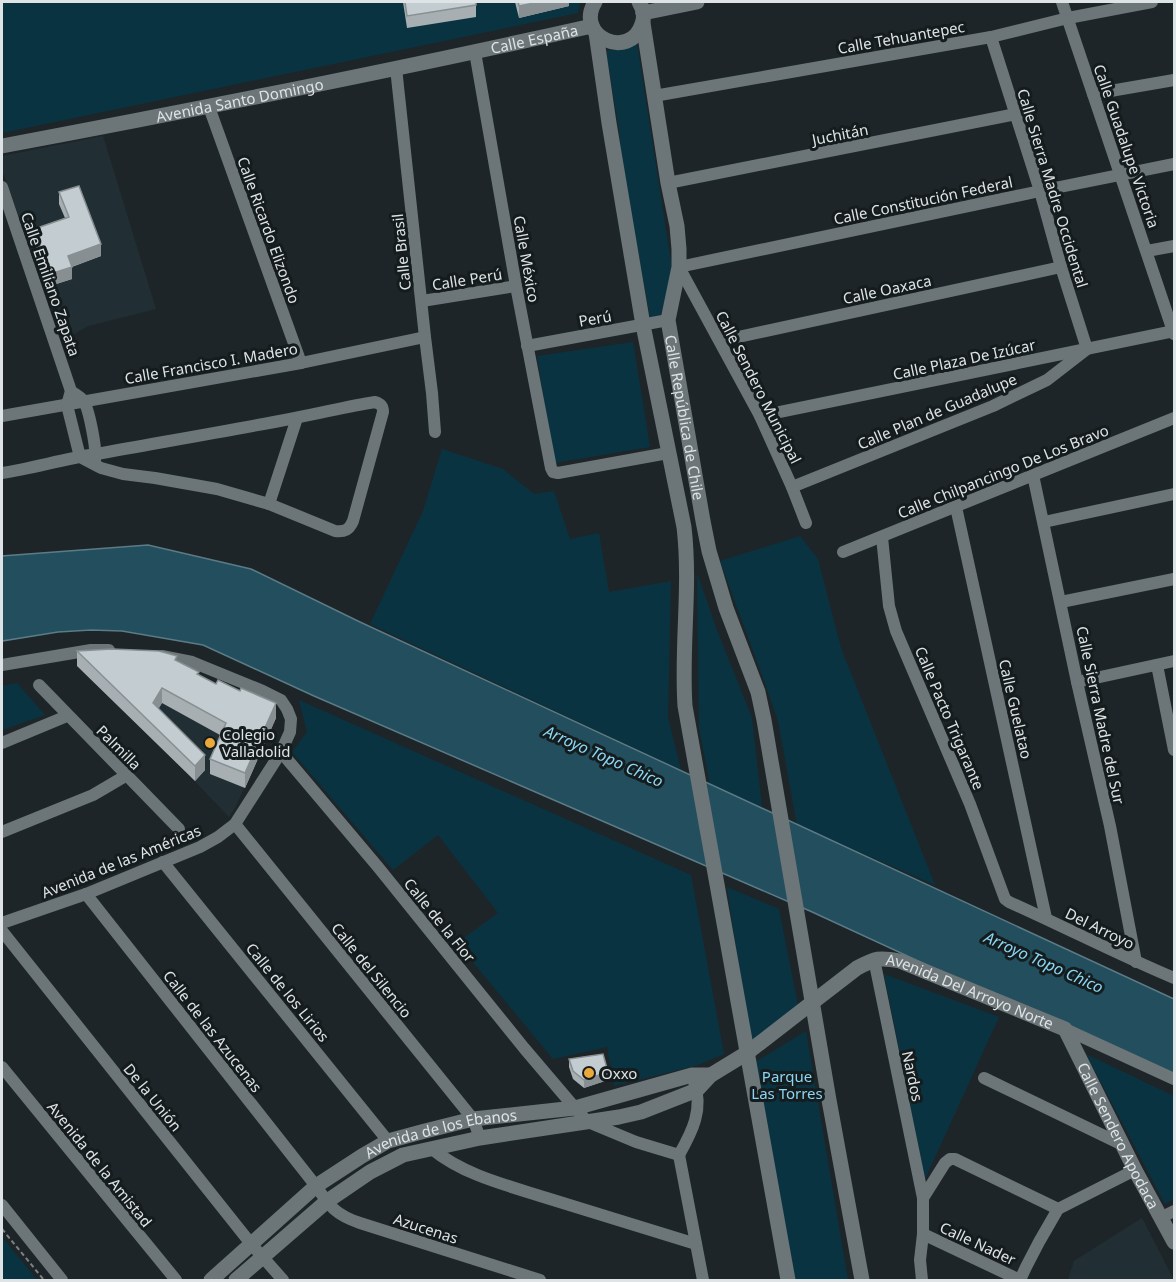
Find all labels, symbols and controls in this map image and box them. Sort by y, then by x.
street label: Calle Tehuantepec [836,16,966,58]
street label: Calle España [489,19,580,58]
street label: Calle Guadalupe Victoria [1090,61,1164,231]
street label: Avenida Santo Domingo [154,74,325,126]
street label: Calle Sierra Madre Occidental [1013,86,1093,290]
street label: Juchitán [808,119,870,150]
street label: Calle Ricardo Elizondo [233,154,305,306]
street label: Calle Constitución Federal [832,171,1014,229]
street label: Calle Emiliano Zapata [17,209,85,359]
street label: Calle Brasil [387,213,415,291]
street label: Calle México [510,214,544,304]
street label: Calle Perú [430,264,504,294]
street label: Calle Oaxaca [841,270,933,308]
street label: Perú [577,305,613,331]
street label: Calle Sendero Municipal [712,307,806,467]
street label: Calle República de Chile [661,333,709,502]
street label: Calle Plaza De Izúcar [891,334,1037,384]
street label: Calle Francisco I. Madero [123,338,299,388]
street label: Calle Plan de Guadalupe [854,368,1020,454]
street label: Calle Chilpancingo De Los Bravo [894,419,1112,523]
street label: Calle Sierra Madre del Sur [1072,624,1130,806]
street label: Calle Pacto Trigarante [911,643,989,793]
street label: Calle Guelatao [995,657,1037,761]
water label: Arroyo Topo Chico [540,719,667,792]
street label: Palmilla [92,720,146,774]
place label: Colegio Valladolid [222,724,291,761]
marker: Colegio Valladolid [203,736,217,750]
street label: Avenida de las Américas [38,820,204,902]
street label: Calle de la Flor [400,874,480,966]
street label: Del Arroyo [1062,903,1138,953]
street label: Calle del Silencio [327,918,417,1022]
water label: Arroyo Topo Chico [980,925,1107,998]
street label: Calle de los Lirios [242,938,334,1046]
street label: Avenida Del Arroyo Norte [885,949,1057,1033]
street label: Calle de las Azucenas [159,966,267,1096]
street label: Nardos [898,1049,928,1103]
street label: De la Unión [119,1059,187,1135]
street label: Calle Sendero Apodaca [1073,1059,1164,1212]
place label: Oxxo [601,1063,637,1083]
marker: Oxxo [582,1066,596,1080]
park label: Parque Las Torres [751,1066,823,1103]
street label: Avenida de la Amistad [43,1097,157,1231]
street label: Avenida de los Ebanos [361,1104,518,1162]
street label: Azucenas [391,1208,461,1248]
street label: Calle Nader [937,1217,1019,1269]

